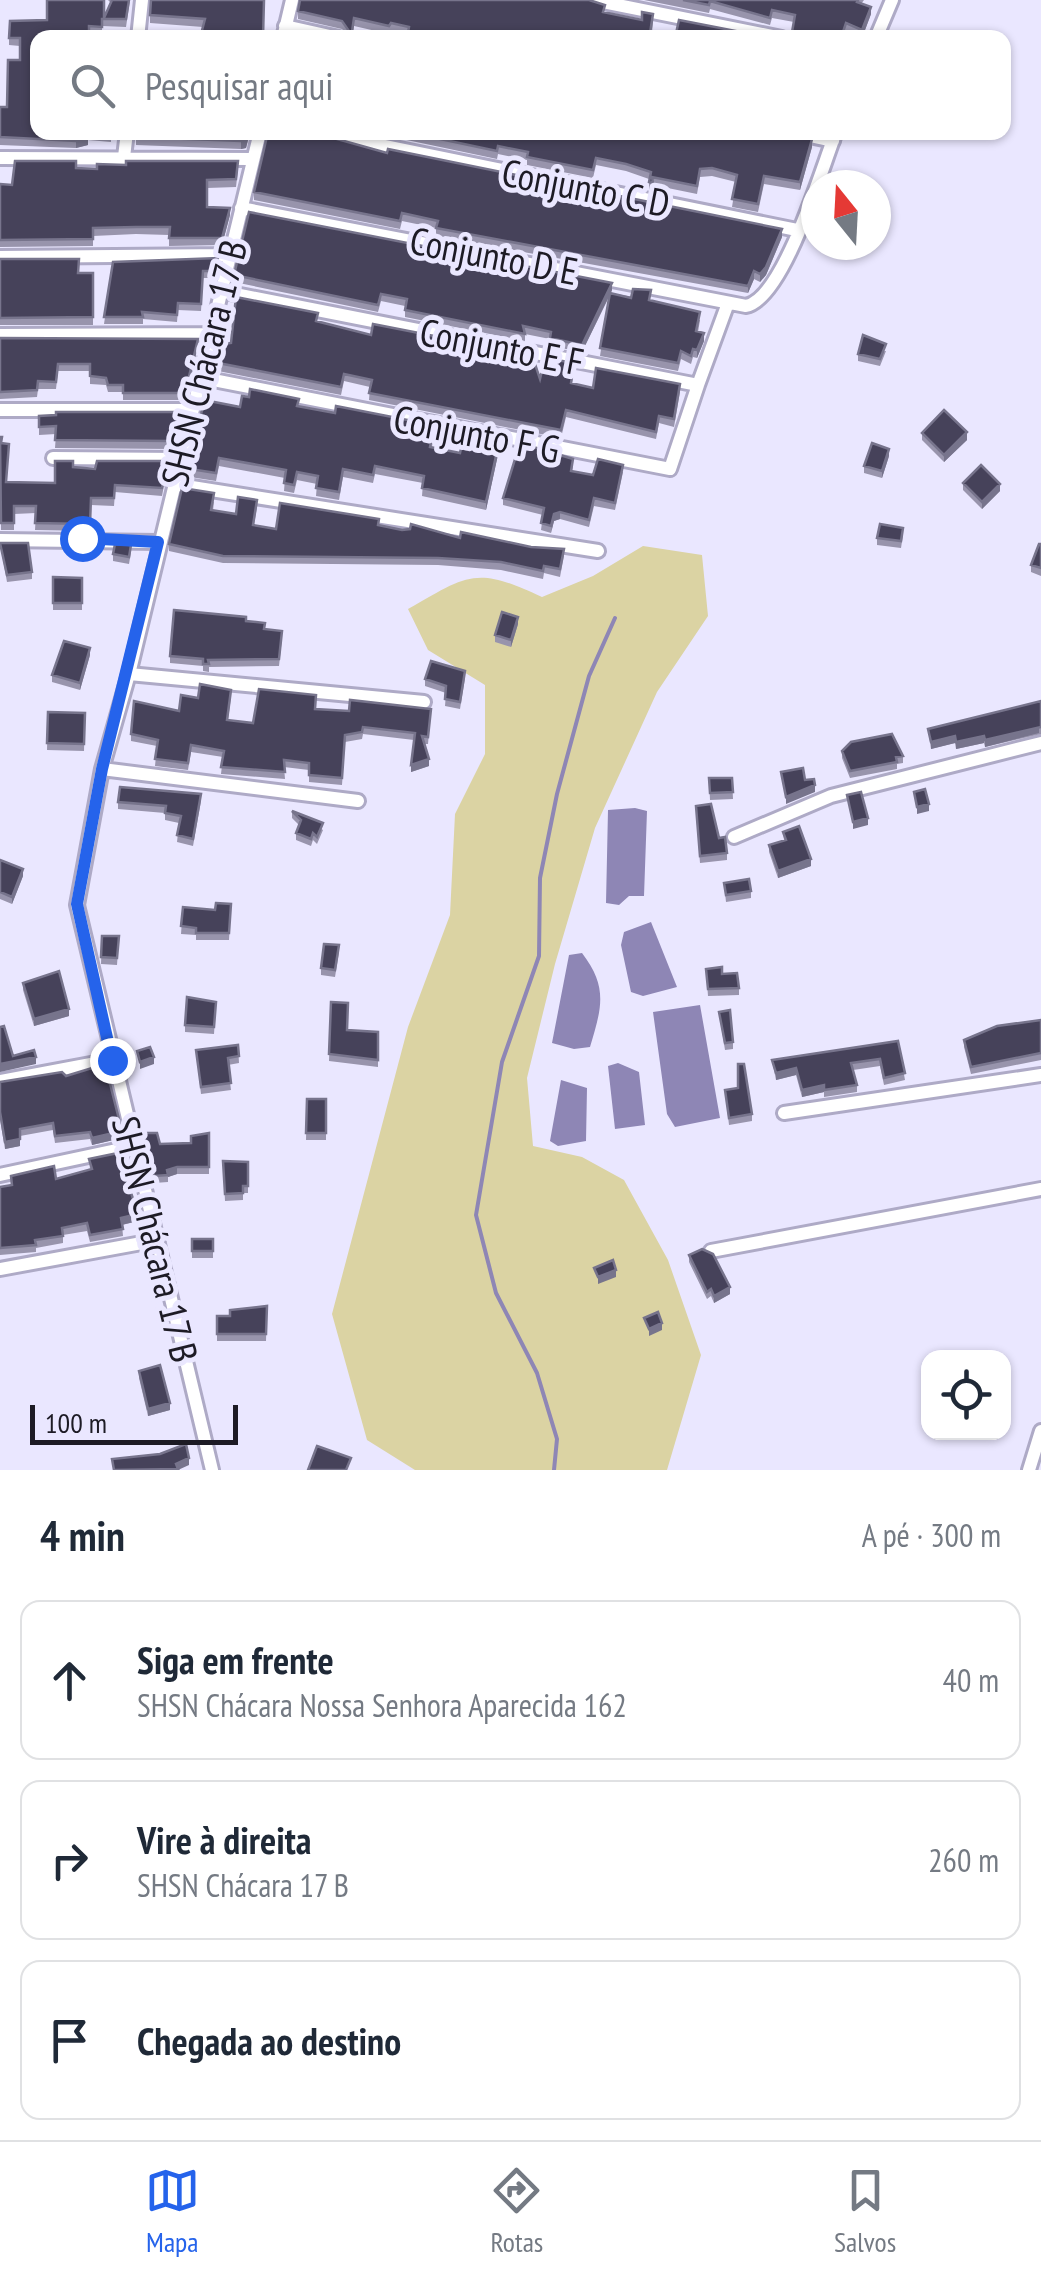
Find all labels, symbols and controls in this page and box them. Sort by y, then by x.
search box [30,30,1011,140]
icon: search [65,58,120,113]
text: Pesquisar aqui [145,61,334,110]
street label: Conjunto C D [498,147,674,227]
north arrow [801,170,891,260]
street label: Conjunto D E [406,215,582,295]
street label: SHSN Chácara 17 B [149,235,257,491]
street label: Conjunto E F [416,306,588,386]
street label: Conjunto F G [390,393,564,473]
route start [60,516,106,562]
route end [90,1038,136,1084]
street label: SHSN Chácara 17 B [102,1111,210,1367]
map controls [921,1350,1011,1440]
button: locate [921,1350,1011,1440]
scale bar [30,1400,238,1444]
text: 100 m [45,1404,107,1441]
text: 4 min [40,1508,125,1563]
text: A pé · 300 m [862,1514,1001,1556]
text: Siga em frente [137,1635,334,1684]
icon: ahead [42,1653,97,1708]
text: 40 m [943,1659,999,1701]
text: SHSN Chácara Nossa Senhora Aparecida 162 [137,1684,627,1726]
text: Vire à direita [137,1815,312,1864]
icon: right [42,1833,97,1888]
text: 260 m [928,1839,999,1881]
text: SHSN Chácara 17 B [137,1864,349,1906]
icon: arrive [42,2013,97,2068]
text: Chegada ao destino [137,2016,401,2065]
tab: Mapa [145,2163,200,2260]
tab: Rotas [489,2163,544,2260]
tab: Salvos [834,2163,896,2260]

